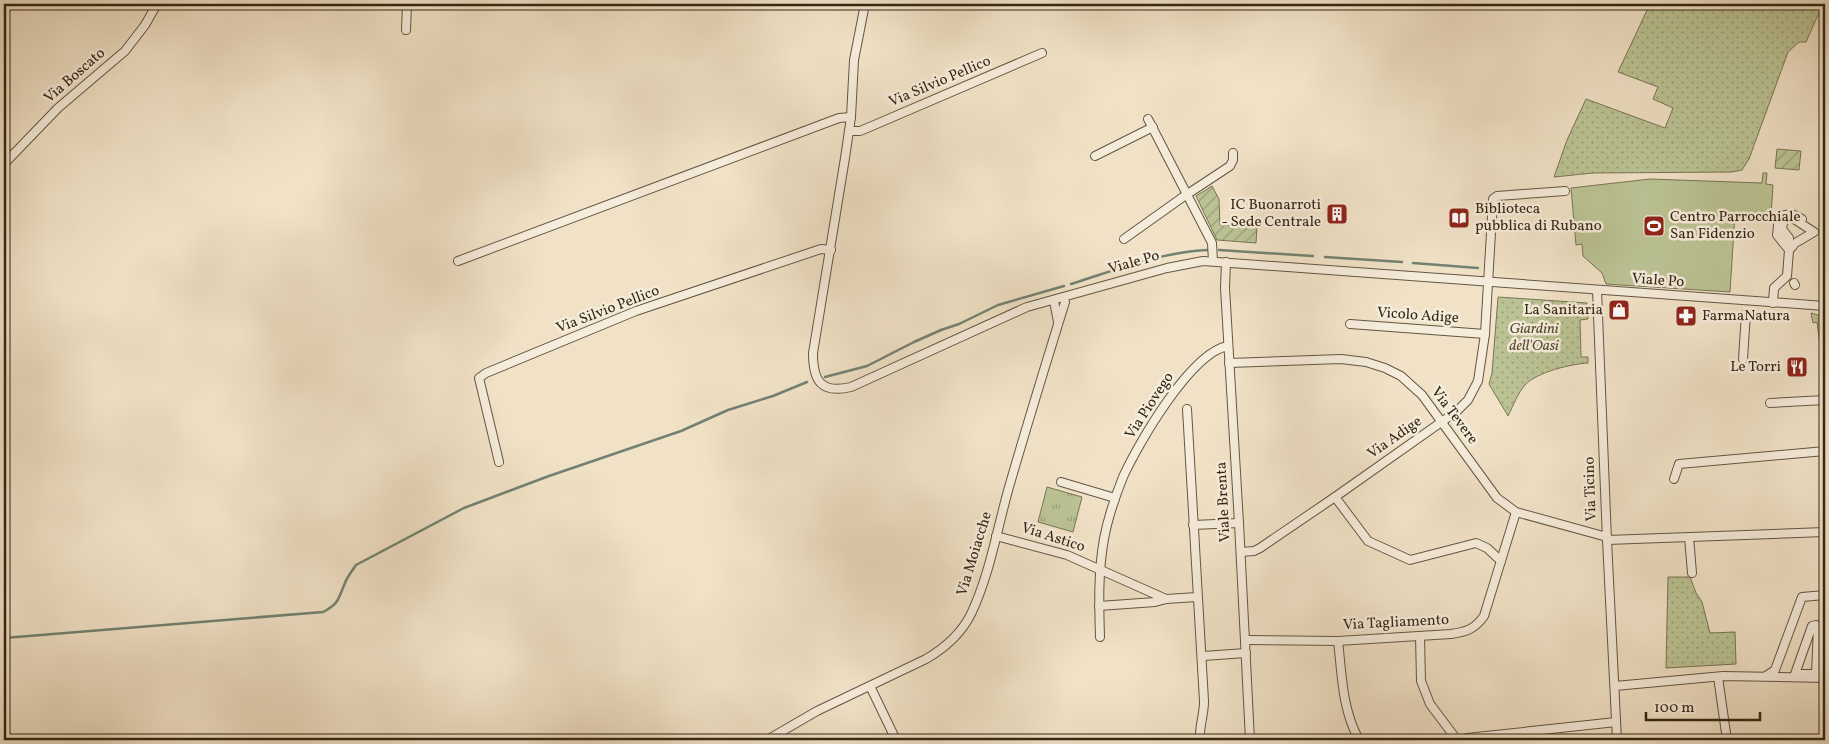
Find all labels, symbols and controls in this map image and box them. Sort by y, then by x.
street label: Via Boscato [40,43,110,109]
street label: Via Silvio Pellico [886,51,994,113]
place label: IC Buonarroti - Sede Centrale [1222,195,1321,233]
place label: Biblioteca pubblica di Rubano [1475,199,1602,237]
building icon: IC Buonarroti - Sede Centrale [1325,202,1349,226]
library icon: Biblioteca pubblica di Rubano [1447,206,1471,230]
place label: Centro Parrocchiale San Fidenzio [1670,207,1801,245]
sports icon: Centro Parrocchiale San Fidenzio [1642,214,1666,238]
street label: Viale Po [1106,246,1162,280]
street label: Viale Po [1631,269,1685,293]
street label: Via Silvio Pellico [553,281,663,339]
shop icon: La Sanitaria [1607,298,1631,322]
place label: La Sanitaria [1524,300,1603,321]
street label: Vicolo Adige [1376,303,1460,329]
pharmacy icon: FarmaNatura [1674,304,1698,328]
place label: FarmaNatura [1702,306,1790,327]
park label: Giardini dell'Oasi [1509,319,1559,357]
restaurant icon: Le Torri [1785,355,1809,379]
place label: Le Torri [1730,357,1781,378]
street label: Via Piovego [1120,368,1180,444]
street label: Via Tevere [1425,383,1483,449]
street label: Via Adige [1363,411,1427,465]
street label: Via Ticino [1579,456,1603,522]
street label: Viale Brenta [1211,461,1237,543]
street label: Via Moiacche [952,509,998,599]
street label: Via Astico [1018,518,1088,558]
street label: Via Tagliamento [1343,610,1449,636]
scale bar [1646,689,1760,721]
text: 100 m [1654,698,1694,719]

